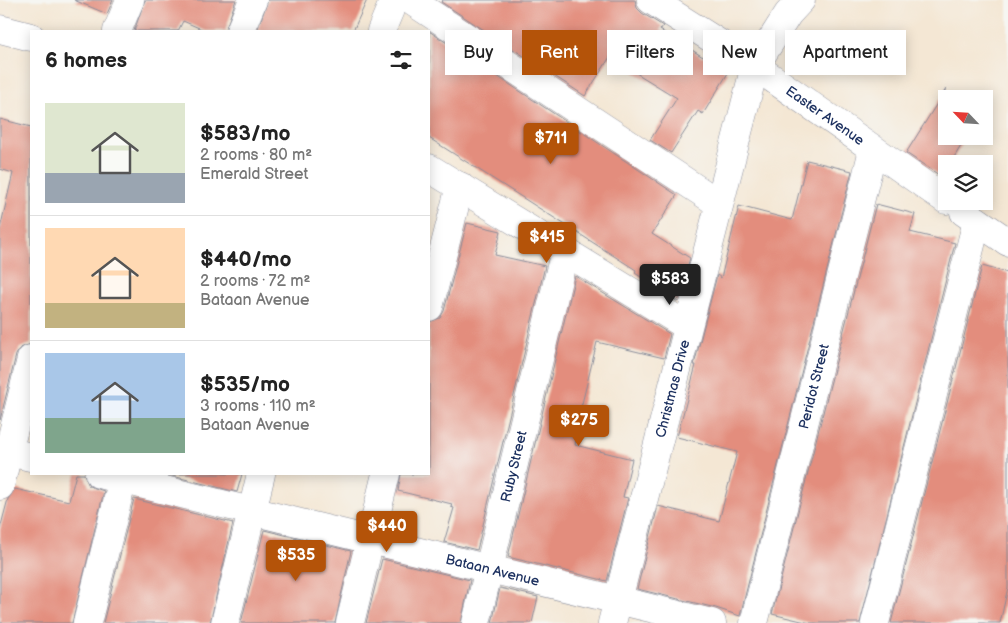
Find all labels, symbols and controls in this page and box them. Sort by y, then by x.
chip: Buy [445,30,512,75]
chip: Rent [522,30,597,75]
chip: Filters [607,30,693,75]
chip: New [703,30,775,75]
chip: Apartment [785,30,906,75]
icon: filters [387,46,415,74]
text: 6 homes [45,48,127,73]
street label: Easter Avenue [782,82,868,149]
north arrow [938,90,992,145]
map controls [938,90,993,210]
text: $583/mo [200,121,291,146]
pin: $711 [521,122,581,165]
icon: home [85,123,145,183]
text: $711 [535,129,567,148]
text: 2 rooms · 80 m² [200,146,312,165]
button: layers [938,155,993,210]
text: Emerald Street [200,165,308,184]
pin: $415 [517,222,577,264]
text: $415 [529,228,565,247]
text: $440/mo [200,247,291,272]
icon: home [85,248,145,308]
pin: $583 [640,264,700,306]
text: $583 [651,270,689,289]
text: 2 rooms · 72 m² [200,272,310,291]
text: Bataan Avenue [200,291,310,310]
street label: Christmas Drive [652,338,693,440]
street label: Peridot Street [795,342,833,431]
text: $535/mo [200,372,290,397]
icon: home [85,373,145,433]
text: 3 rooms · 110 m² [200,397,316,416]
pin: $275 [549,404,609,447]
text: $275 [560,411,598,430]
text: Bataan Avenue [200,416,310,435]
street label: Ruby Street [497,428,531,504]
pin: $440 [357,510,417,553]
text: $440 [367,517,407,536]
pin: $535 [266,540,326,582]
text: $535 [277,546,315,565]
street label: Bataan Avenue [444,551,541,590]

